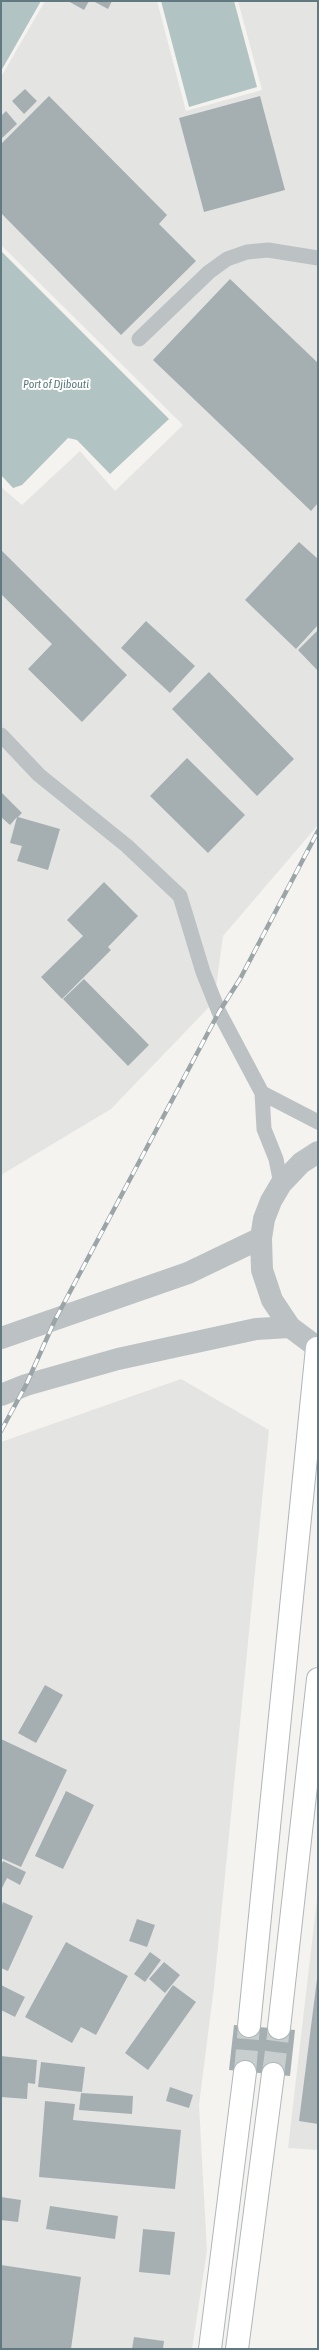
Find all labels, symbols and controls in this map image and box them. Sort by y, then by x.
water label: Port of Djibouti [23,377,89,391]

